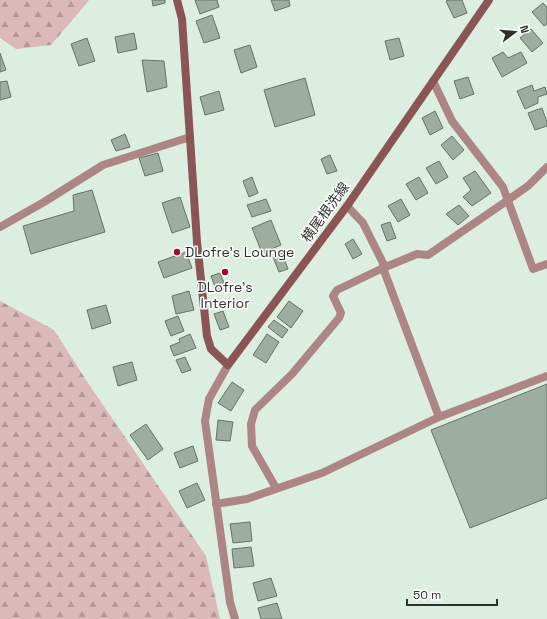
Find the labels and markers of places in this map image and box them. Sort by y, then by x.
place label: DLofre's Lounge [185,243,294,261]
marker: DLofre's Lounge [172,247,182,257]
marker: DLofre's Interior [220,267,230,277]
place label: DLofre's Interior [197,278,253,312]

